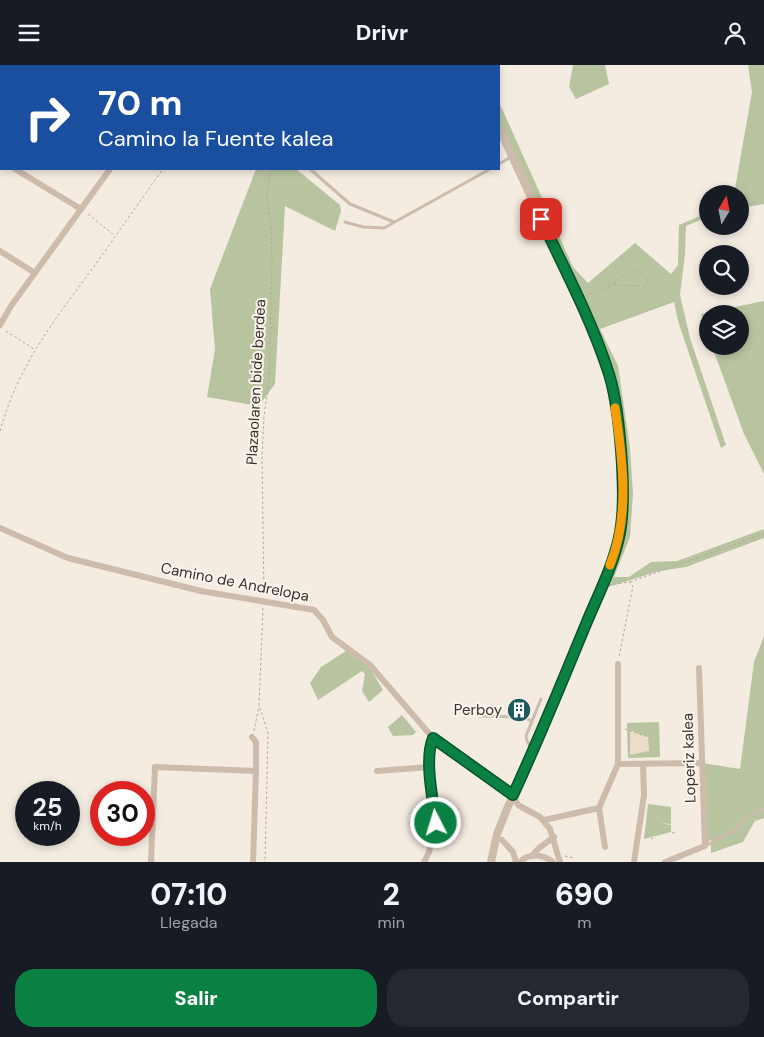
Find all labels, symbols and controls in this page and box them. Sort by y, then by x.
text: Drivr [356,18,408,47]
icon: menu [15,19,43,47]
icon: person [721,19,749,47]
text: 70 m [98,80,182,126]
icon: right [15,85,80,150]
text: Camino la Fuente kalea [98,124,333,153]
north arrow [699,185,749,235]
map controls [699,185,749,355]
pin [520,198,562,240]
icon: arrive [527,205,555,233]
button: search [699,245,749,295]
street label: Plazaolaren bide berdea [242,298,270,466]
button: layers [699,305,749,355]
street label: Camino de Andrelopa [159,558,311,606]
building icon: Perboy [506,697,532,723]
place label: Perboy [454,700,503,720]
street label: Loperiz kalea [677,713,701,803]
speed limit sign: 30 [90,781,155,846]
text: 25 [33,791,62,824]
position arrow [409,796,461,848]
text: km/h [33,818,62,834]
text: 07:10 [150,875,227,914]
text: 2 [383,875,400,914]
text: 690 [555,875,614,914]
text: Llegada [160,912,218,933]
text: min [378,912,405,933]
text: m [577,912,592,933]
button: Salir [15,969,377,1027]
button: Compartir [387,969,749,1027]

